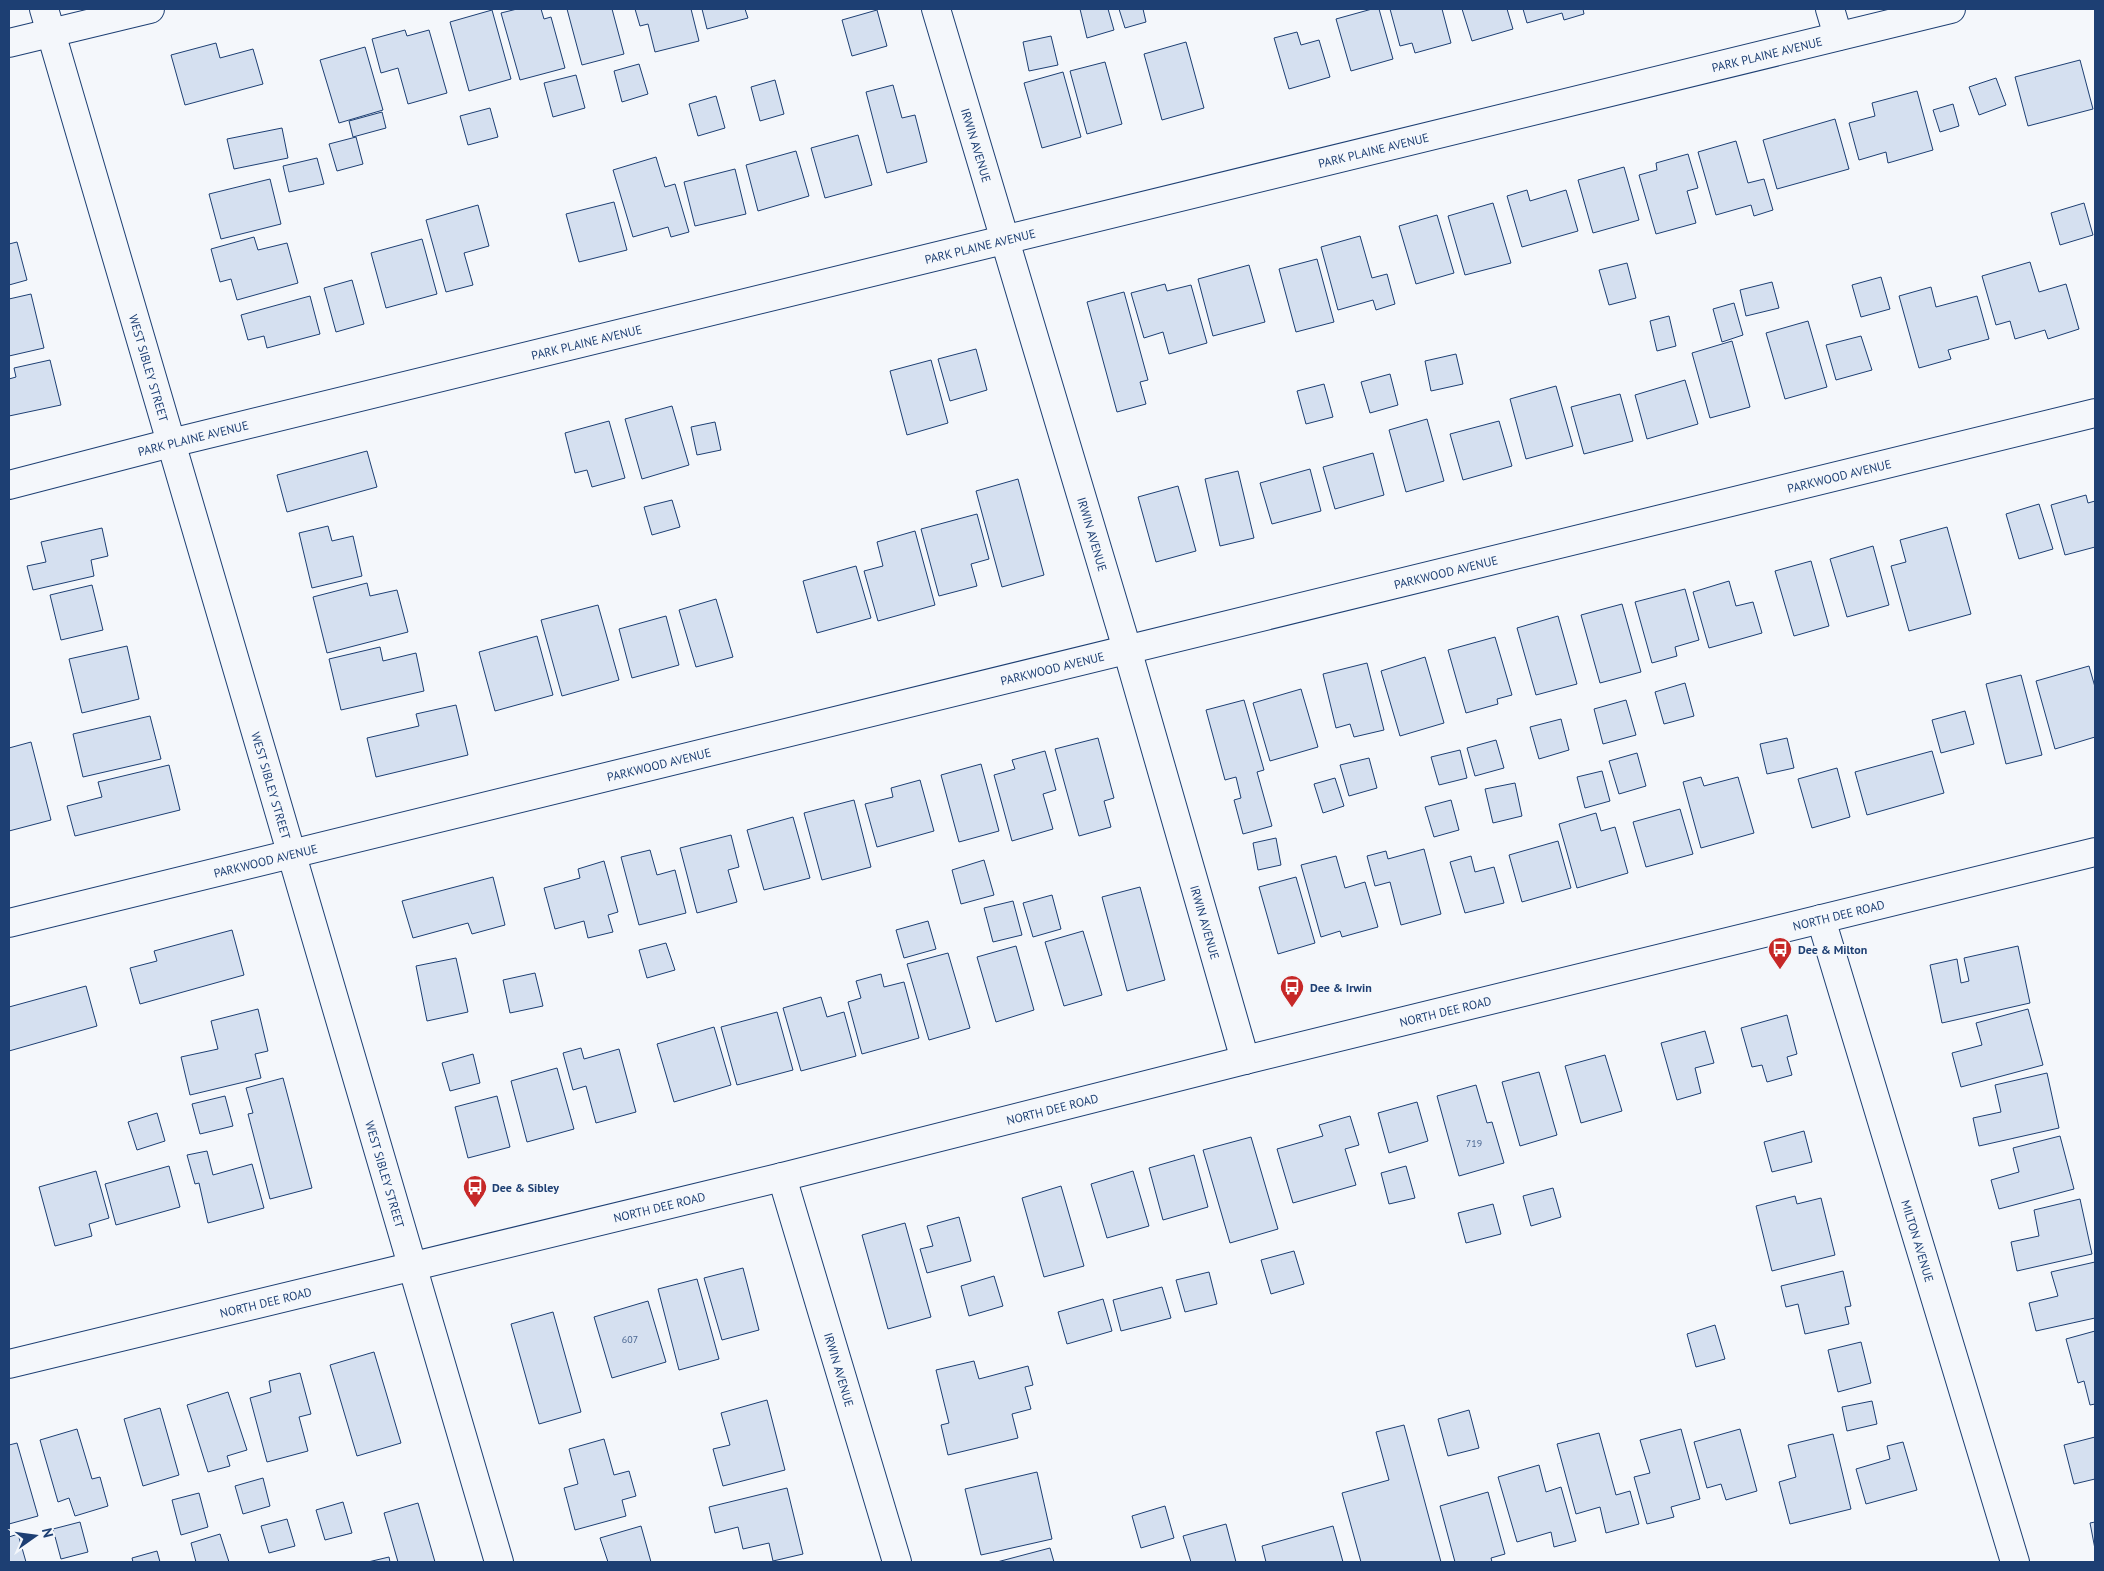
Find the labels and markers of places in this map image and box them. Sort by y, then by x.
bus stop icon: Dee & Milton [1767,936,1793,970]
place label: Dee & Milton [1798,942,1867,957]
bus stop icon: Dee & Irwin [1279,974,1305,1008]
place label: Dee & Irwin [1310,980,1372,995]
bus stop icon: Dee & Sibley [462,1174,488,1208]
place label: Dee & Sibley [492,1180,559,1195]

